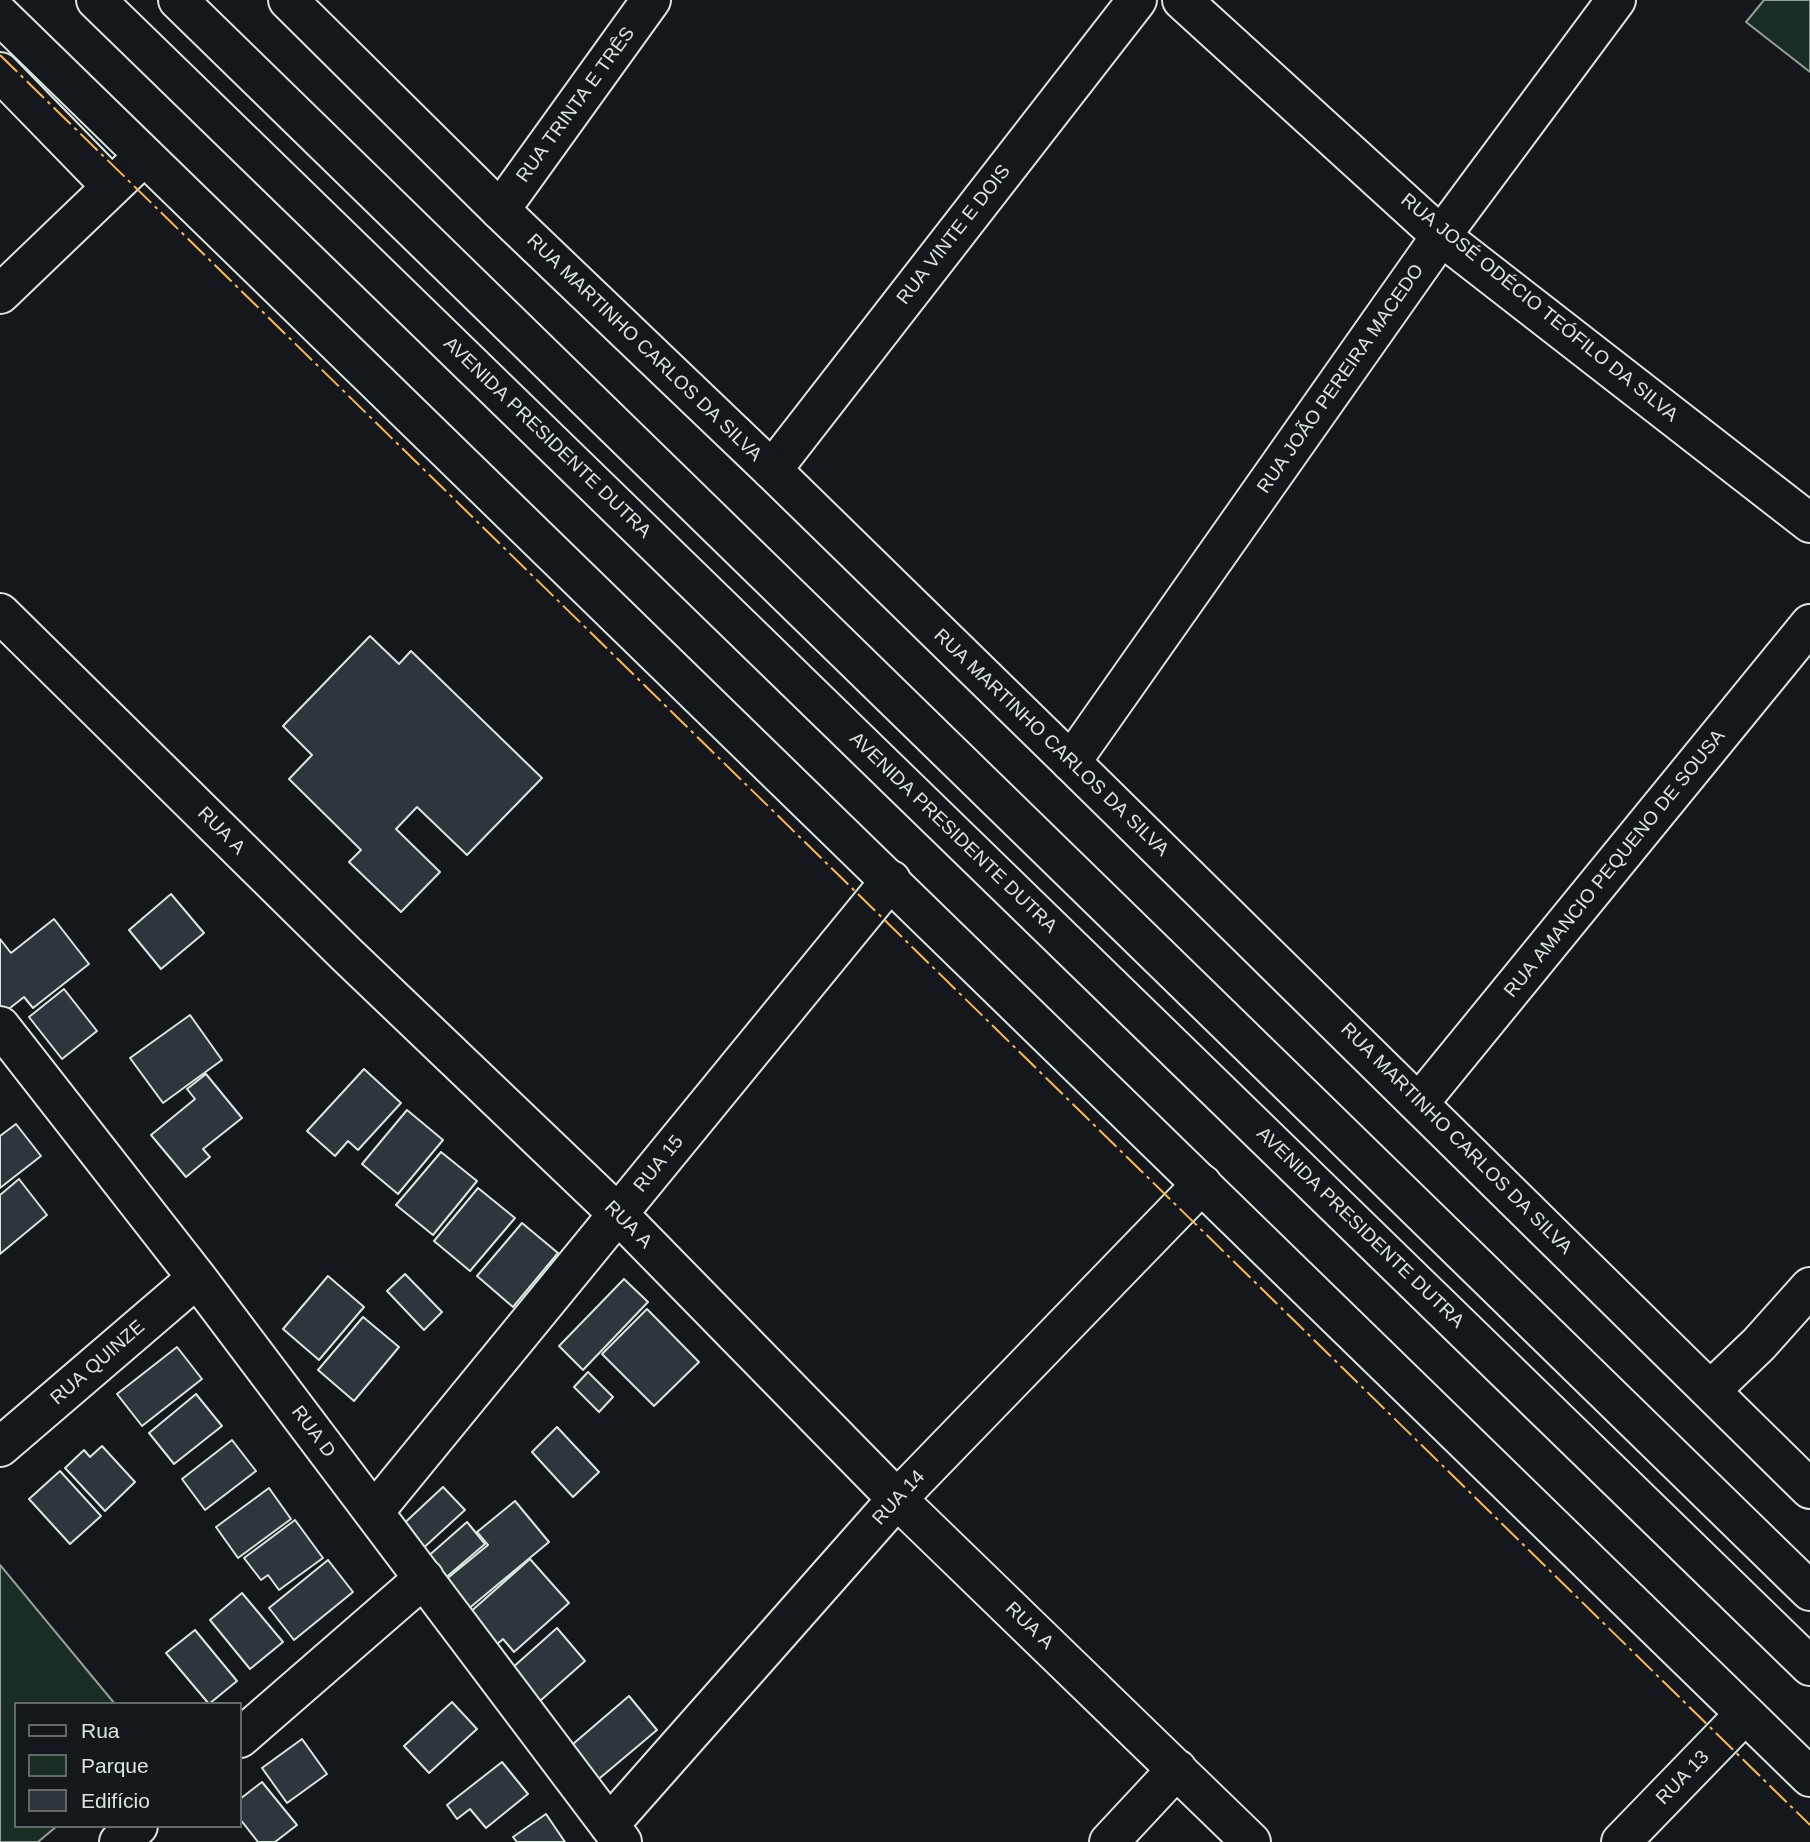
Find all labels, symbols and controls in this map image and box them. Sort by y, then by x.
street label: RUA TRINTA E TRÊS [512,23,640,187]
street label: RUA VINTE E DOIS [892,161,1016,309]
street label: RUA JOSÉ ODÉCIO TEÓFILO DA SILVA [1396,189,1682,427]
street label: RUA MARTINHO CARLOS DA SILVA [522,229,766,467]
street label: RUA JOÃO PEREIRA MACEDO [1253,260,1429,498]
street label: AVENIDA PRESIDENTE DUTRA [439,333,655,543]
street label: RUA MARTINHO CARLOS DA SILVA [929,624,1173,862]
street label: RUA AMANCIO PEQUENO DE SOUSA [1500,726,1730,1002]
street label: AVENIDA PRESIDENTE DUTRA [845,728,1061,938]
street label: RUA A [192,802,250,860]
street label: RUA MARTINHO CARLOS DA SILVA [1336,1019,1576,1259]
street label: AVENIDA PRESIDENTE DUTRA [1252,1123,1468,1333]
street label: RUA 15 [629,1131,689,1197]
street label: RUA A [599,1196,657,1254]
street label: RUA QUINZE [46,1316,150,1410]
street label: RUA D [286,1402,340,1462]
street label: RUA 14 [868,1466,930,1530]
street label: RUA A [1000,1598,1058,1654]
legend [14,1702,242,1828]
text: Rua [81,1719,120,1742]
street label: RUA 13 [1652,1746,1714,1810]
text: Parque [81,1754,149,1777]
text: Edifício [81,1789,150,1812]

